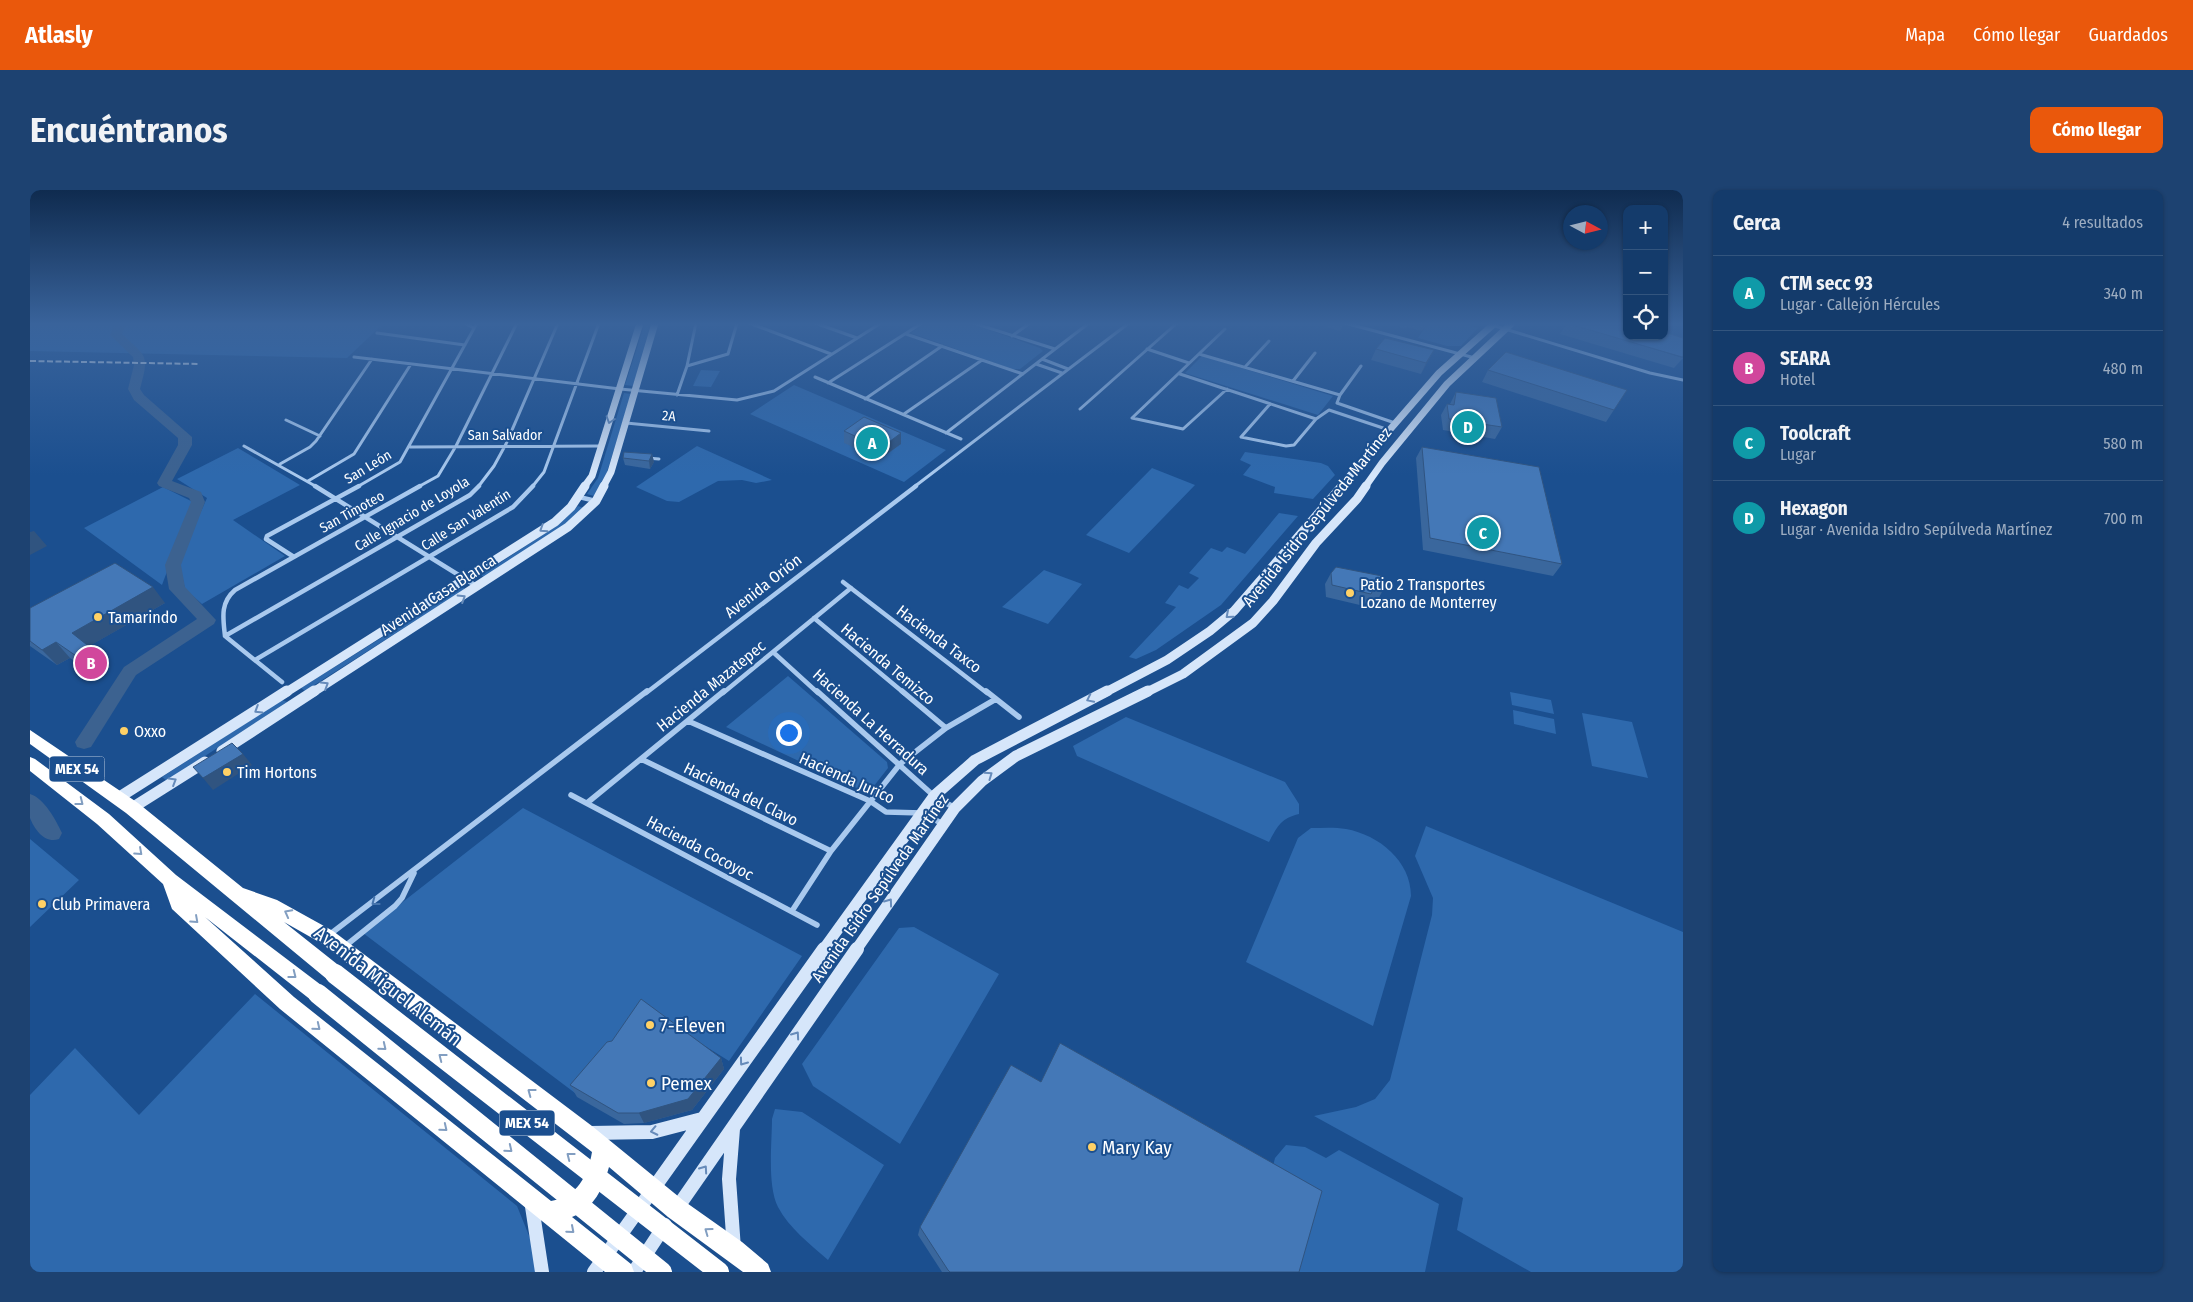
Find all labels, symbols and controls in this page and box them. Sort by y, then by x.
text: Atlasly [25,21,93,49]
text: Mapa [1905,24,1945,46]
text: Cómo llegar [1973,24,2060,46]
text: Guardados [2088,24,2168,46]
button: Cómo llegar [2030,107,2163,153]
text: Encuéntranos [30,109,228,151]
north arrow [1563,205,1608,250]
map controls [1623,205,1668,340]
button: + [1623,205,1668,250]
text: Cerca [1733,210,1781,236]
text: 4 resultados [2062,213,2143,232]
button: − [1623,250,1668,295]
text: CTM secc 93 [1780,272,1873,295]
text: A [1745,284,1753,303]
text: 340 m [2104,284,2143,303]
button: locate [1623,295,1668,340]
text: Lugar · Callejón Hércules [1780,295,1940,314]
text: SEARA [1780,347,1830,370]
text: B [1745,359,1753,378]
text: 480 m [2103,359,2143,378]
text: Hotel [1780,370,1815,389]
street label: 2A [662,407,677,425]
pin: D [1452,408,1484,446]
one-way arrow [605,415,615,423]
text: Toolcraft [1780,422,1851,445]
street label: Avenida Isidro Sepúlveda Martínez [1239,423,1395,611]
pin: A [856,424,888,462]
street label: San Salvador [468,427,542,444]
text: C [1745,434,1753,453]
text: 580 m [2103,434,2143,453]
text: Lugar [1780,445,1816,464]
street label: San León [341,446,395,488]
street label: Calle Ignacio de Loyola [352,473,473,555]
street label: Calle San Valentín [418,486,514,554]
street label: San Timoteo [317,487,387,537]
text: Hexagon [1780,497,1848,520]
text: D [1744,509,1754,528]
text: 700 m [2104,509,2143,528]
pin: C [1467,514,1499,552]
text: Lugar · Avenida Isidro Sepúlveda Martínez [1780,520,2052,539]
one-way arrow [539,523,548,533]
street label: Avenida Orión [721,550,805,622]
street label: Avenida Casa Blanca [377,551,499,639]
place label: Patio 2 Transportes Lozano de Monterrey [1360,575,1498,612]
marker: Patio 2 Transportes Lozano de Monterrey [1344,587,1356,599]
one-way arrow [457,594,466,604]
street label: Hacienda Taxco [893,601,985,677]
place label: Tamarindo [108,608,178,627]
one-way arrow [1226,610,1235,618]
marker: Tamarindo [92,611,104,623]
street label: Hacienda Temizco [837,619,939,709]
street label: Hacienda Mazatepec [653,636,769,736]
pin: B [75,644,107,682]
street label: Hacienda La Herradura [809,665,933,779]
one-way arrow [319,682,328,691]
one-way arrow [1087,693,1096,703]
one-way arrow [254,704,263,714]
your location [776,720,802,746]
place label: Oxxo [134,722,166,741]
marker: Oxxo [118,725,130,737]
street label: Hacienda Jurico [796,749,898,807]
road number: MEX 54 [50,756,104,782]
street label: Hacienda del Clavo [681,758,801,830]
place label: Tim Hortons [237,763,317,782]
marker: Tim Hortons [221,766,233,778]
one-way arrow [983,772,993,781]
one-way arrow [167,778,176,788]
street label: Avenida Isidro Sepúlveda Martínez [808,790,952,986]
one-way arrow [74,796,84,805]
street label: Hacienda Cocoyoc [643,812,757,884]
one-way arrow [133,846,142,855]
place label: Club Primavera [52,895,150,914]
one-way arrow [372,896,381,904]
marker: Club Primavera [36,898,48,910]
one-way arrow [883,898,892,908]
one-way arrow [284,909,293,919]
one-way arrow [189,914,198,923]
street label: Avenida Miguel Alemán [310,921,466,1051]
one-way arrow [287,970,296,978]
place label: 7-Eleven [660,1014,726,1037]
marker: 7-Eleven [644,1019,656,1031]
one-way arrow [311,1021,320,1029]
one-way arrow [790,1031,799,1041]
one-way arrow [377,1041,386,1049]
one-way arrow [438,1053,447,1062]
one-way arrow [740,1056,749,1065]
place label: Pemex [661,1072,713,1095]
marker: Pemex [645,1077,657,1089]
one-way arrow [528,1090,537,1098]
road number: MEX 54 [500,1110,554,1136]
one-way arrow [438,1122,447,1130]
one-way arrow [650,1125,659,1136]
place label: Mary Kay [1102,1136,1172,1159]
marker: Mary Kay [1086,1141,1098,1153]
one-way arrow [504,1143,513,1152]
one-way arrow [566,1153,576,1162]
one-way arrow [698,1166,707,1175]
one-way arrow [565,1224,574,1233]
one-way arrow [704,1228,714,1237]

